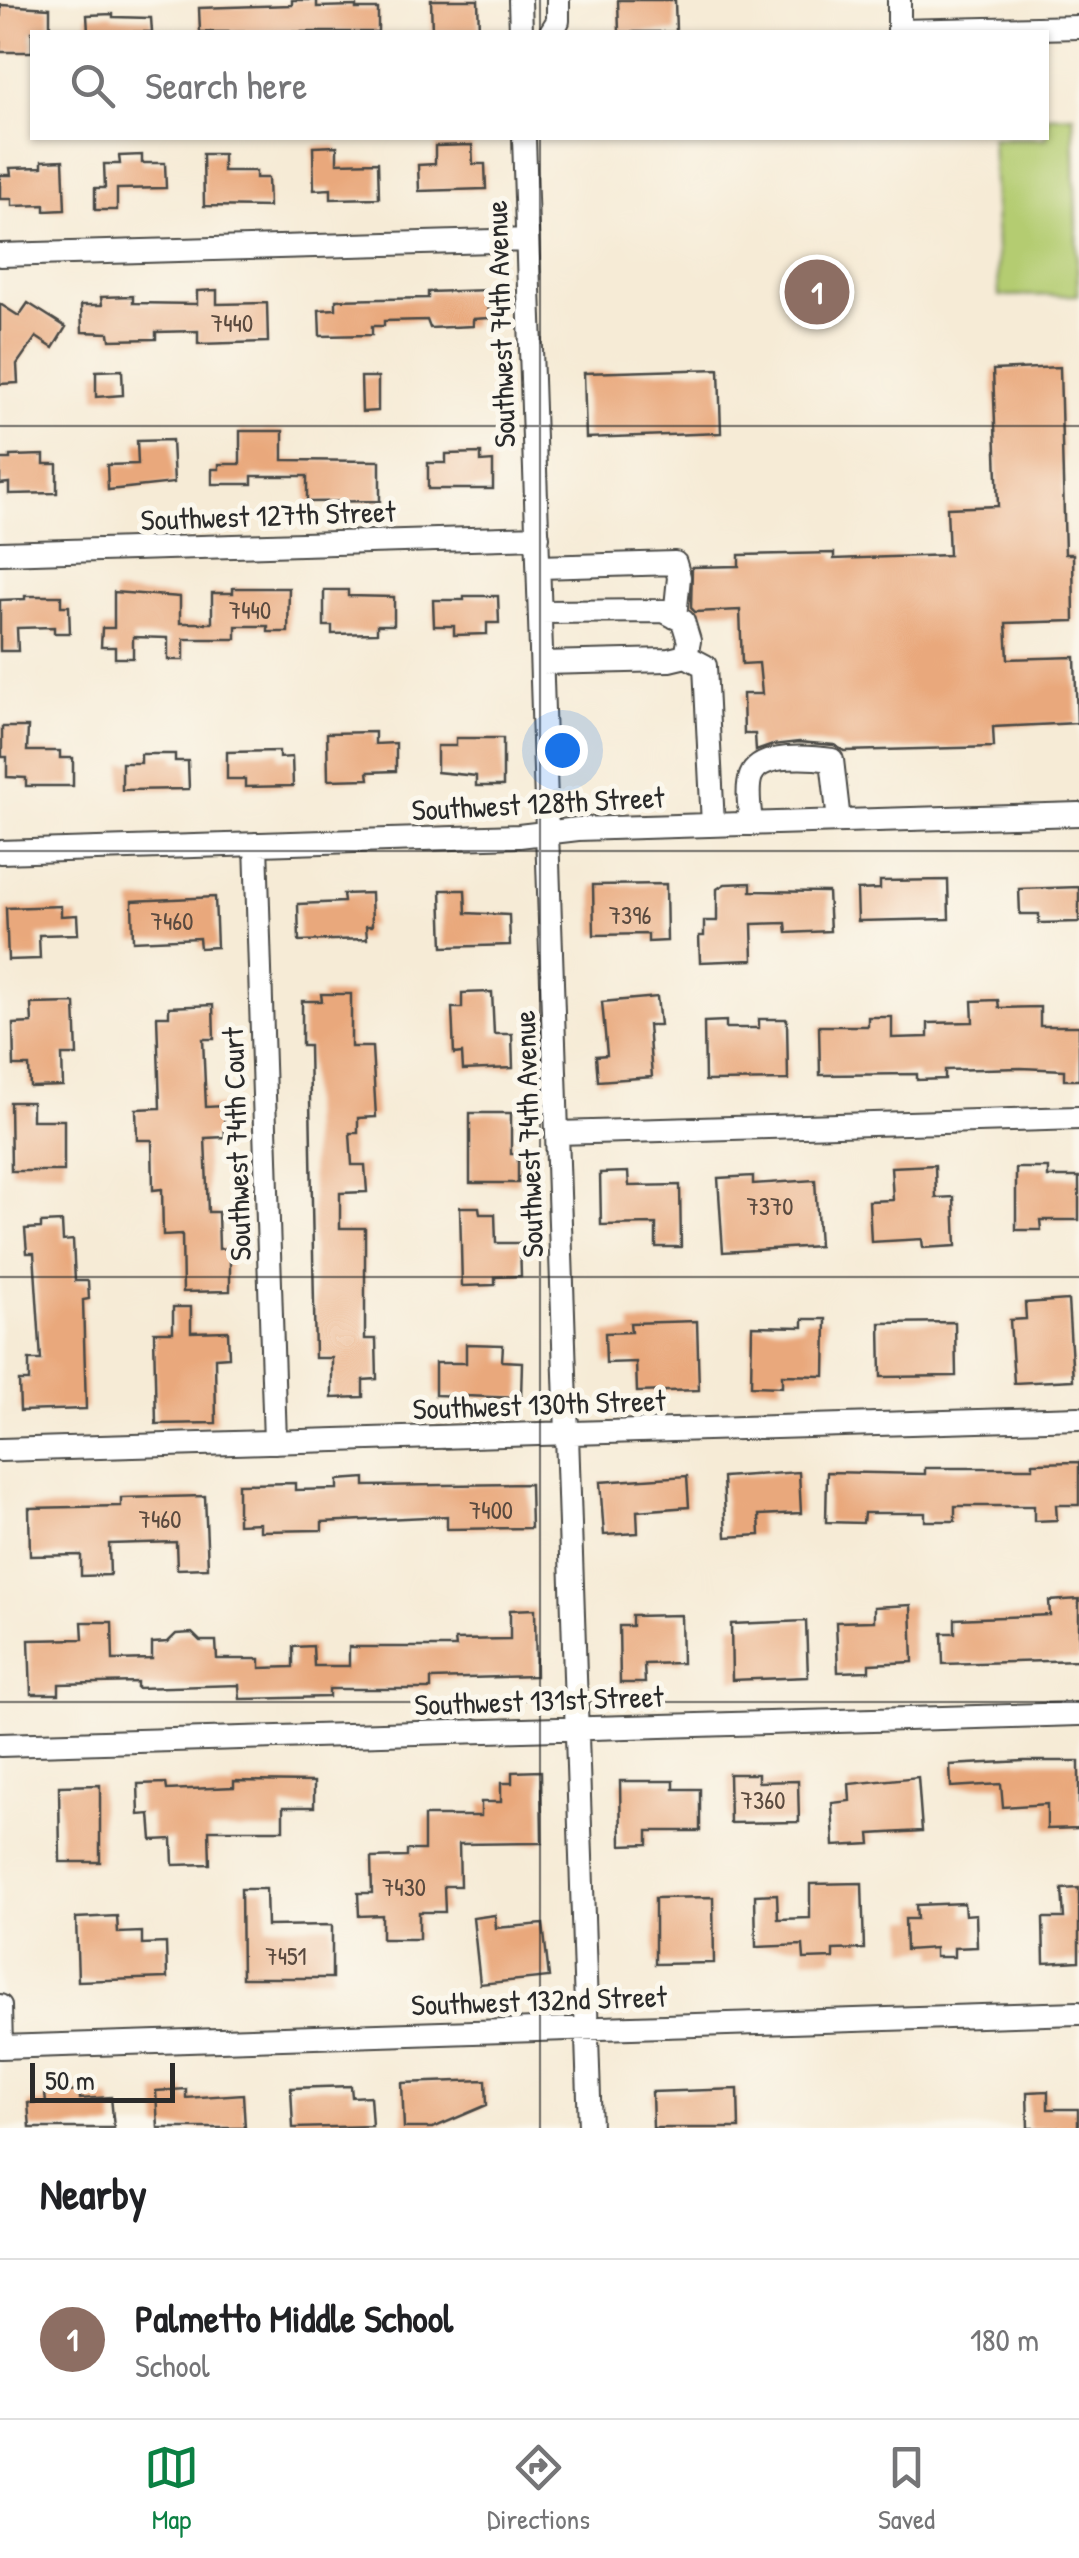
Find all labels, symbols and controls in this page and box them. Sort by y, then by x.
search box [30,30,1049,140]
icon: search [65,58,120,113]
text: Search here [145,59,307,111]
street label: Southwest 74th Avenue [476,200,524,448]
pin: 1 [784,254,850,330]
house number: 7440 [211,306,253,340]
street label: Southwest 127th Street [140,491,397,539]
house number: 7440 [229,593,271,627]
your location [537,725,588,776]
street label: Southwest 128th Street [411,776,666,830]
house number: 7396 [609,898,651,932]
house number: 7460 [151,904,193,938]
street label: Southwest 74th Avenue [504,1010,552,1258]
street label: Southwest 74th Court [212,1026,260,1261]
house number: 7370 [746,1189,794,1223]
street label: Southwest 130th Street [412,1380,667,1428]
house number: 7400 [469,1493,513,1527]
house number: 7460 [139,1502,181,1536]
street label: Southwest 131st Street [414,1676,665,1724]
house number: 7360 [741,1783,785,1817]
house number: 7430 [382,1870,426,1904]
house number: 7451 [265,1939,307,1973]
street label: Southwest 132nd Street [411,1976,668,2024]
scale bar [30,2058,175,2102]
text: 50 m [45,2061,95,2099]
text: Nearby [40,2165,147,2222]
text: Palmetto Middle School [135,2292,453,2344]
text: 1 [67,2318,78,2361]
text: 180 m [970,2318,1039,2361]
text: School [135,2344,210,2387]
tab: Map [144,2440,199,2538]
tab: Directions [487,2440,590,2538]
tab: Saved [878,2440,935,2538]

